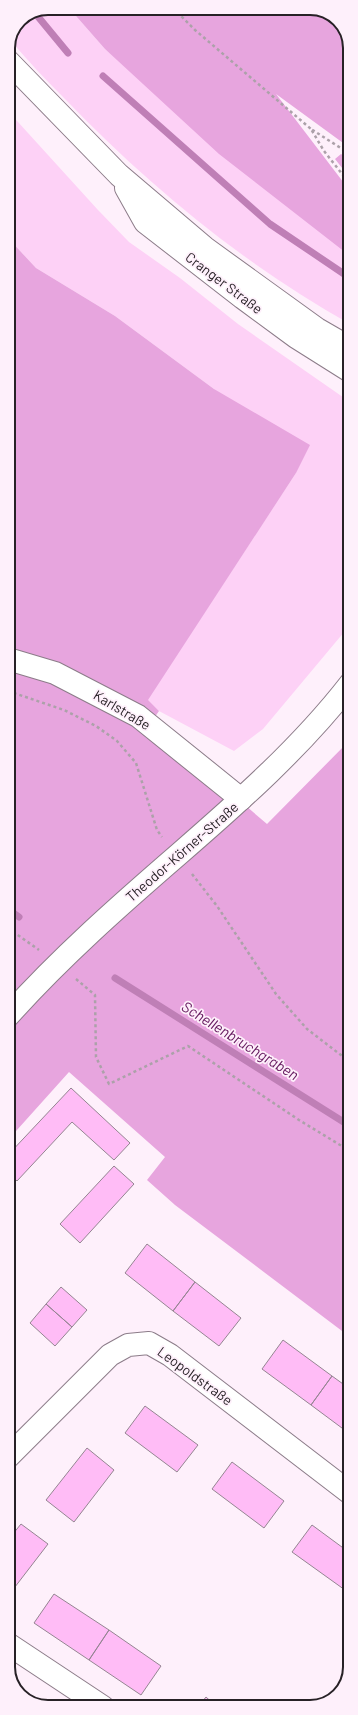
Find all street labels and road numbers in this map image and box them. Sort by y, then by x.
street label: Cranger Straße [182,248,266,317]
street label: Karlstraße [91,686,154,733]
street label: Theodor-Körner-Straße [122,798,241,905]
street label: Leopoldstraße [155,1343,236,1408]

